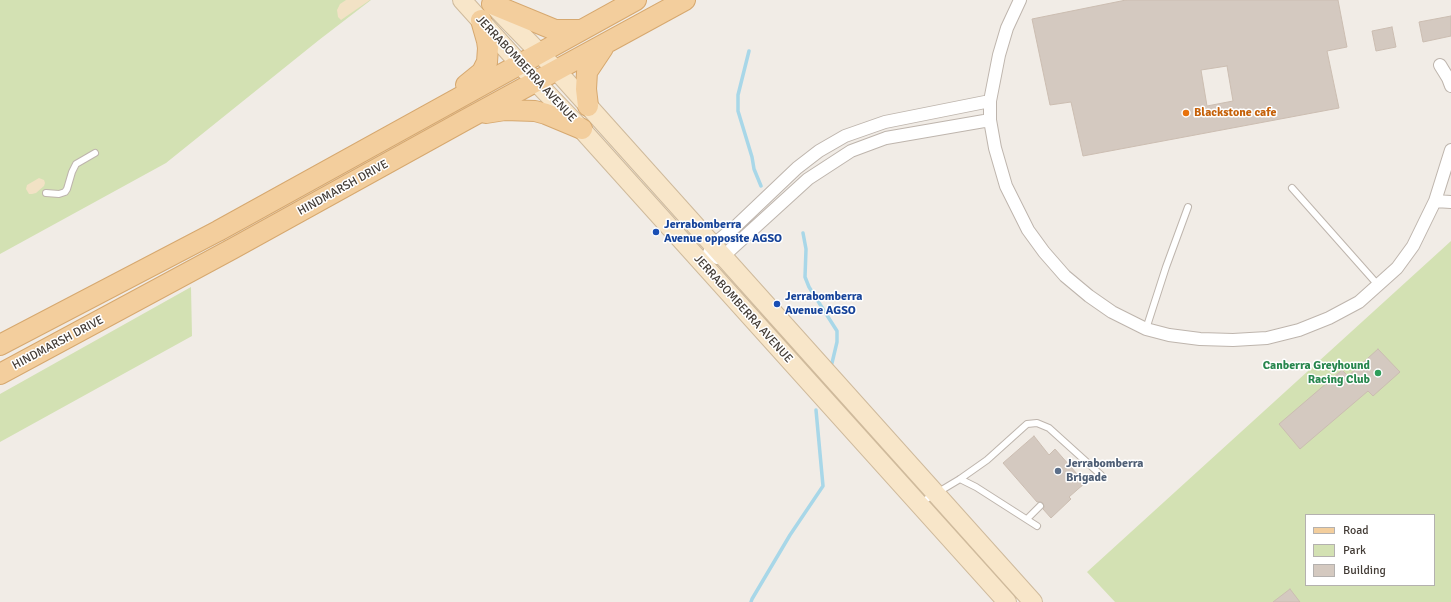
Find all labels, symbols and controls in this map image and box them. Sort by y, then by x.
street label: JERRABOMBERRA AVENUE [473,13,579,125]
place label: Blackstone cafe [1194,106,1276,120]
marker: Blackstone cafe [1181,108,1191,118]
street label: HINDMARSH DRIVE [295,157,391,219]
place label: Jerrabomberra Avenue opposite AGSO [664,218,782,246]
marker: Jerrabomberra Avenue opposite AGSO [651,227,661,237]
street label: JERRABOMBERRA AVENUE [691,252,795,366]
place label: Jerrabomberra Avenue AGSO [785,290,863,318]
marker: Jerrabomberra Avenue AGSO [772,299,782,309]
street label: HINDMARSH DRIVE [10,313,106,373]
place label: Canberra Greyhound Racing Club [1263,359,1370,387]
marker: Canberra Greyhound Racing Club [1373,368,1383,378]
place label: Jerrabomberra Brigade [1066,457,1144,485]
marker: Jerrabomberra Brigade [1053,466,1063,476]
legend [1305,514,1435,586]
text: Road [1343,523,1369,538]
text: Park [1343,543,1366,558]
text: Building [1343,563,1386,578]

